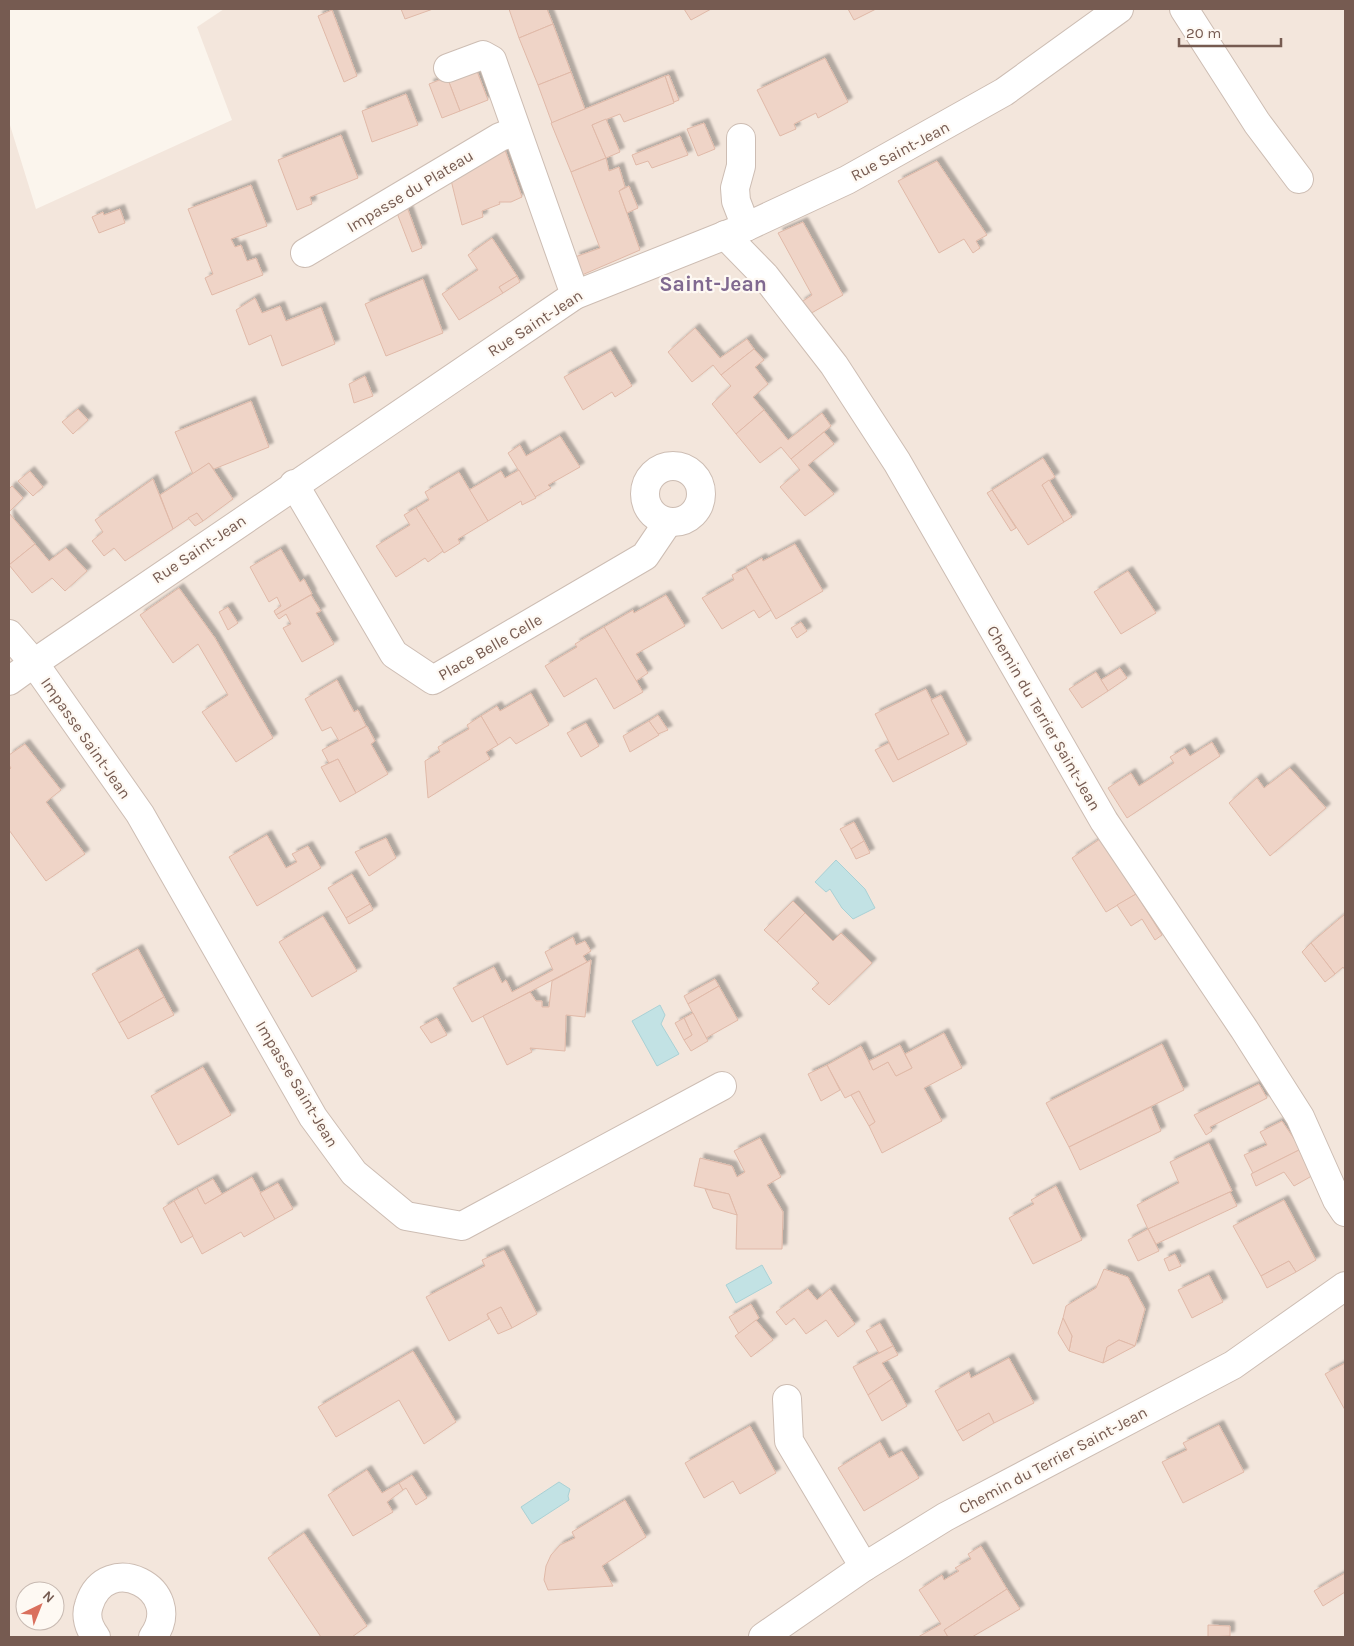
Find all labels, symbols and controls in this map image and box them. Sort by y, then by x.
scale bar [1179,15,1282,47]
text: 20 m [1186,24,1221,42]
street label: Rue Saint-Jean [847,117,953,185]
street label: Impasse du Plateau [343,146,477,236]
district label: Saint-Jean [659,272,767,296]
street label: Rue Saint-Jean [484,285,586,361]
street label: Rue Saint-Jean [148,511,250,587]
street label: Place Belle Celle [435,610,545,684]
street label: Chemin du Terrier Saint-Jean [983,622,1105,814]
street label: Impasse Saint-Jean [37,674,135,802]
street label: Impasse Saint-Jean [252,1017,342,1151]
street label: Chemin du Terrier Saint-Jean [956,1402,1150,1518]
north arrow [15,1581,65,1631]
text: N [39,1587,58,1607]

